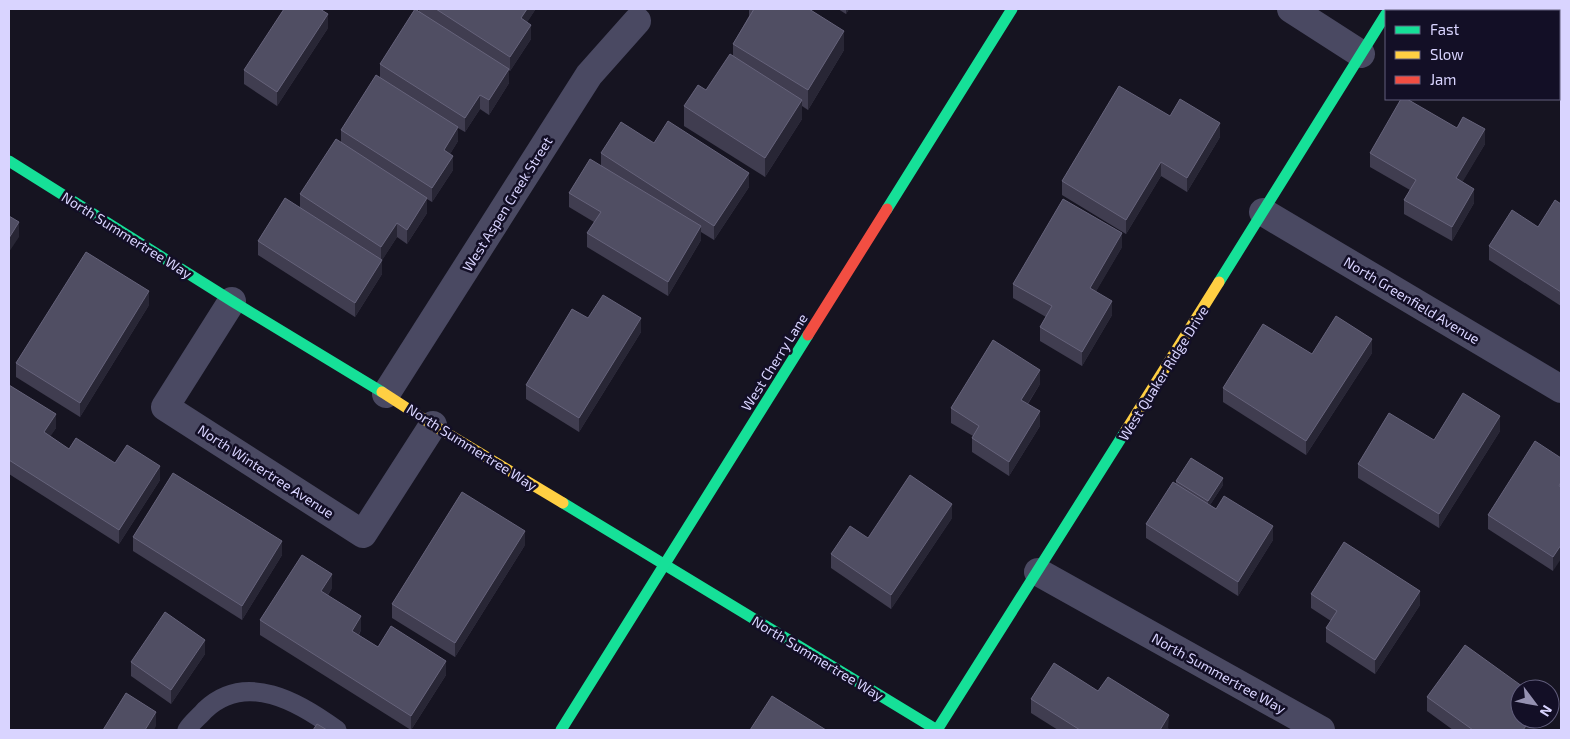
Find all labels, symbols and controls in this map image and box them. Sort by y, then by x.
legend [1385,10,1560,100]
text: Fast [1430,20,1460,38]
text: Slow [1430,45,1464,63]
text: Jam [1430,70,1456,88]
street label: West Aspen Creek Street [458,133,556,275]
street label: North Summertree Way [59,188,196,282]
street label: North Greenfield Avenue [1341,253,1483,347]
street label: West Quaker Ridge Drive [1115,302,1211,444]
street label: West Cherry Lane [737,310,811,414]
street label: North Summertree Way [404,400,541,494]
street label: North Wintertree Avenue [195,421,337,521]
street label: North Summertree Way [749,612,887,704]
street label: North Summertree Way [1149,629,1289,717]
north arrow [1510,679,1560,729]
text: N [1537,702,1556,720]

